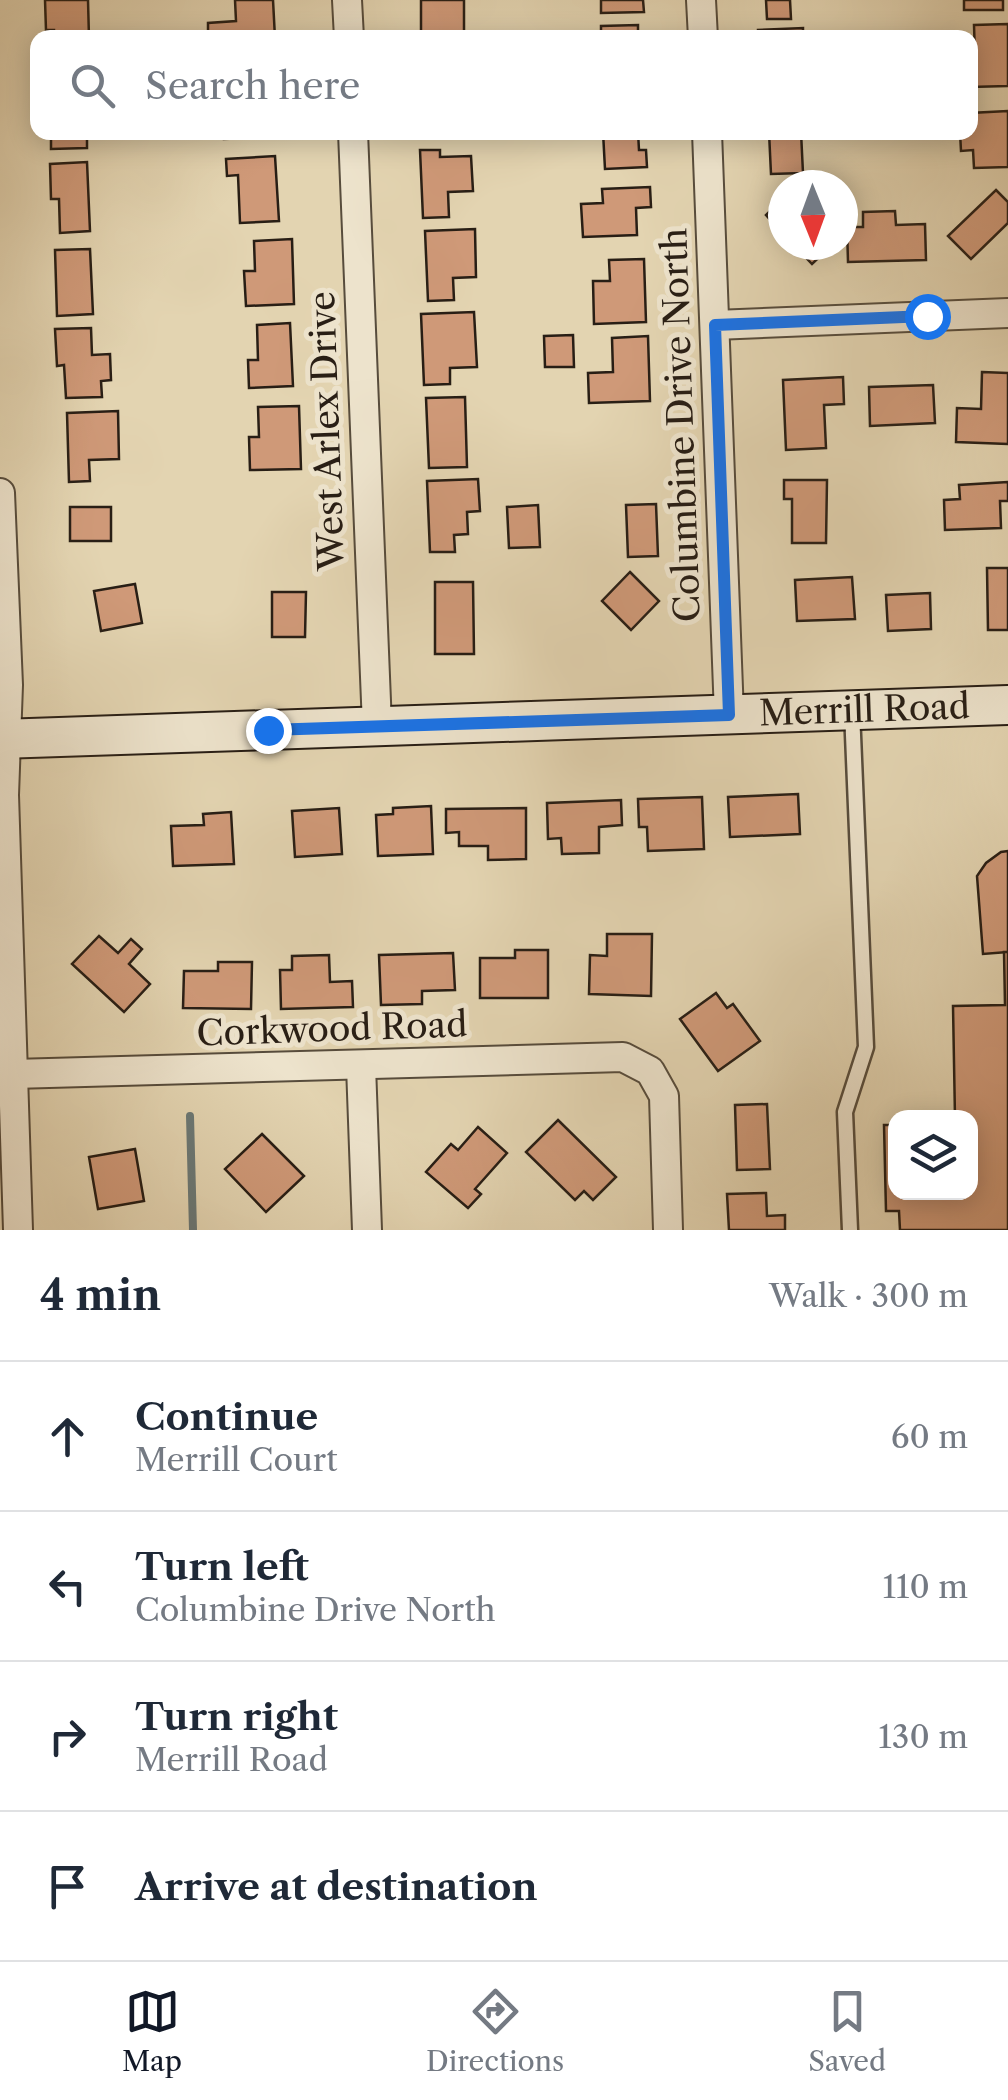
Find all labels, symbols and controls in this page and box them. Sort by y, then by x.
search box [30,30,978,140]
icon: search [65,58,120,113]
text: Search here [145,62,360,109]
north arrow [768,170,858,260]
street label: Columbine Drive North [652,227,709,623]
street label: West Arlex Drive [300,290,353,573]
route start [905,294,951,340]
street label: Merrill Road [758,684,971,734]
route end [246,708,292,754]
street label: Corkwood Road [196,1002,468,1055]
map controls [888,1110,978,1200]
button: layers [888,1110,978,1200]
text: 4 min [40,1269,161,1321]
text: Walk · 300 m [769,1276,968,1315]
text: Continue [135,1393,318,1440]
icon: ahead [40,1409,95,1464]
text: 60 m [891,1417,968,1456]
text: Merrill Court [135,1440,338,1479]
text: Turn left [135,1543,309,1590]
icon: left [40,1559,95,1614]
text: 110 m [882,1567,968,1606]
text: Columbine Drive North [135,1590,496,1629]
text: Turn right [135,1693,338,1740]
icon: right [40,1709,95,1764]
text: 130 m [878,1717,968,1756]
text: Merrill Road [135,1740,328,1779]
icon: arrive [40,1859,95,1914]
text: Arrive at destination [135,1863,538,1910]
tab: Map [122,1984,182,2078]
tab: Directions [426,1984,564,2078]
tab: Saved [808,1984,886,2078]

